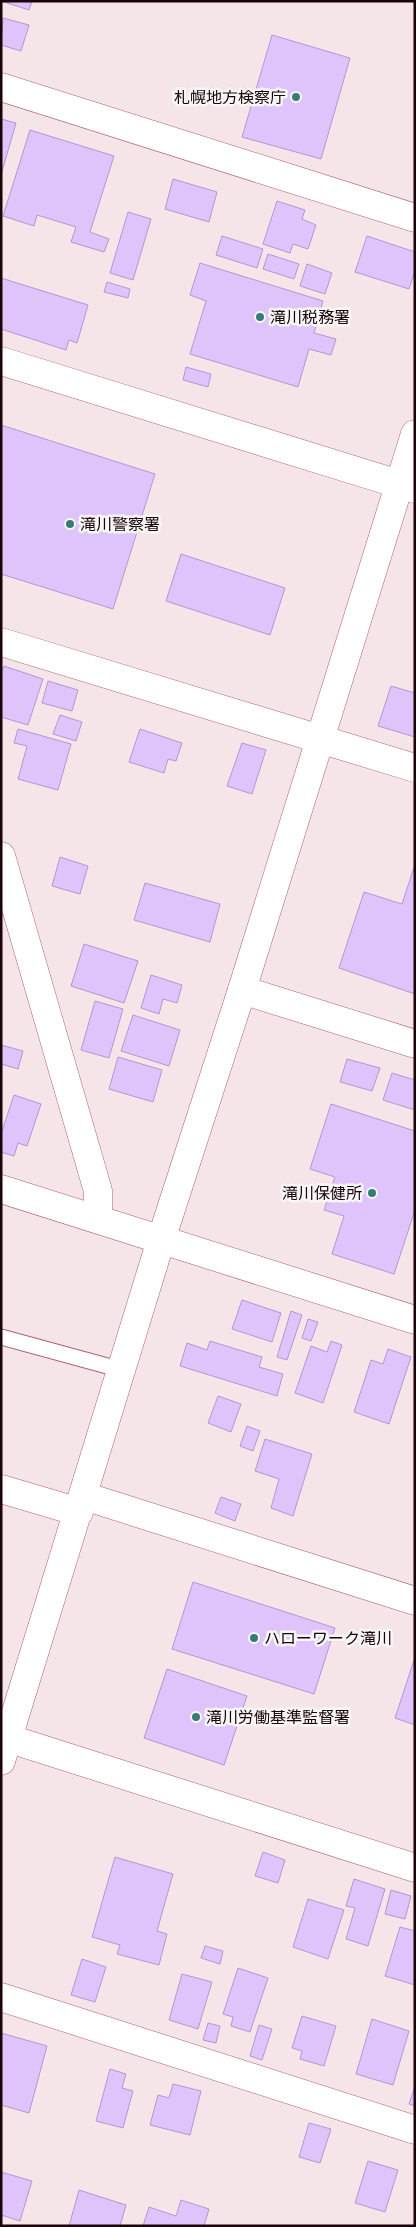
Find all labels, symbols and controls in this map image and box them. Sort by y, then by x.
place label: 札幌地方検察庁 [174,87,286,107]
marker: 札幌地方検察庁 [290,91,302,103]
place label: 滝川税務署 [270,307,350,327]
marker: 滝川税務署 [254,311,266,323]
place label: 滝川警察署 [80,514,160,534]
marker: 滝川警察署 [64,518,76,530]
place label: 滝川保健所 [282,1183,362,1203]
marker: 滝川保健所 [366,1187,378,1199]
place label: ハローワーク滝川 [264,1628,392,1648]
marker: ハローワーク滝川 [248,1632,260,1644]
place label: 滝川労働基準監督署 [206,1707,350,1727]
marker: 滝川労働基準監督署 [190,1711,202,1723]

